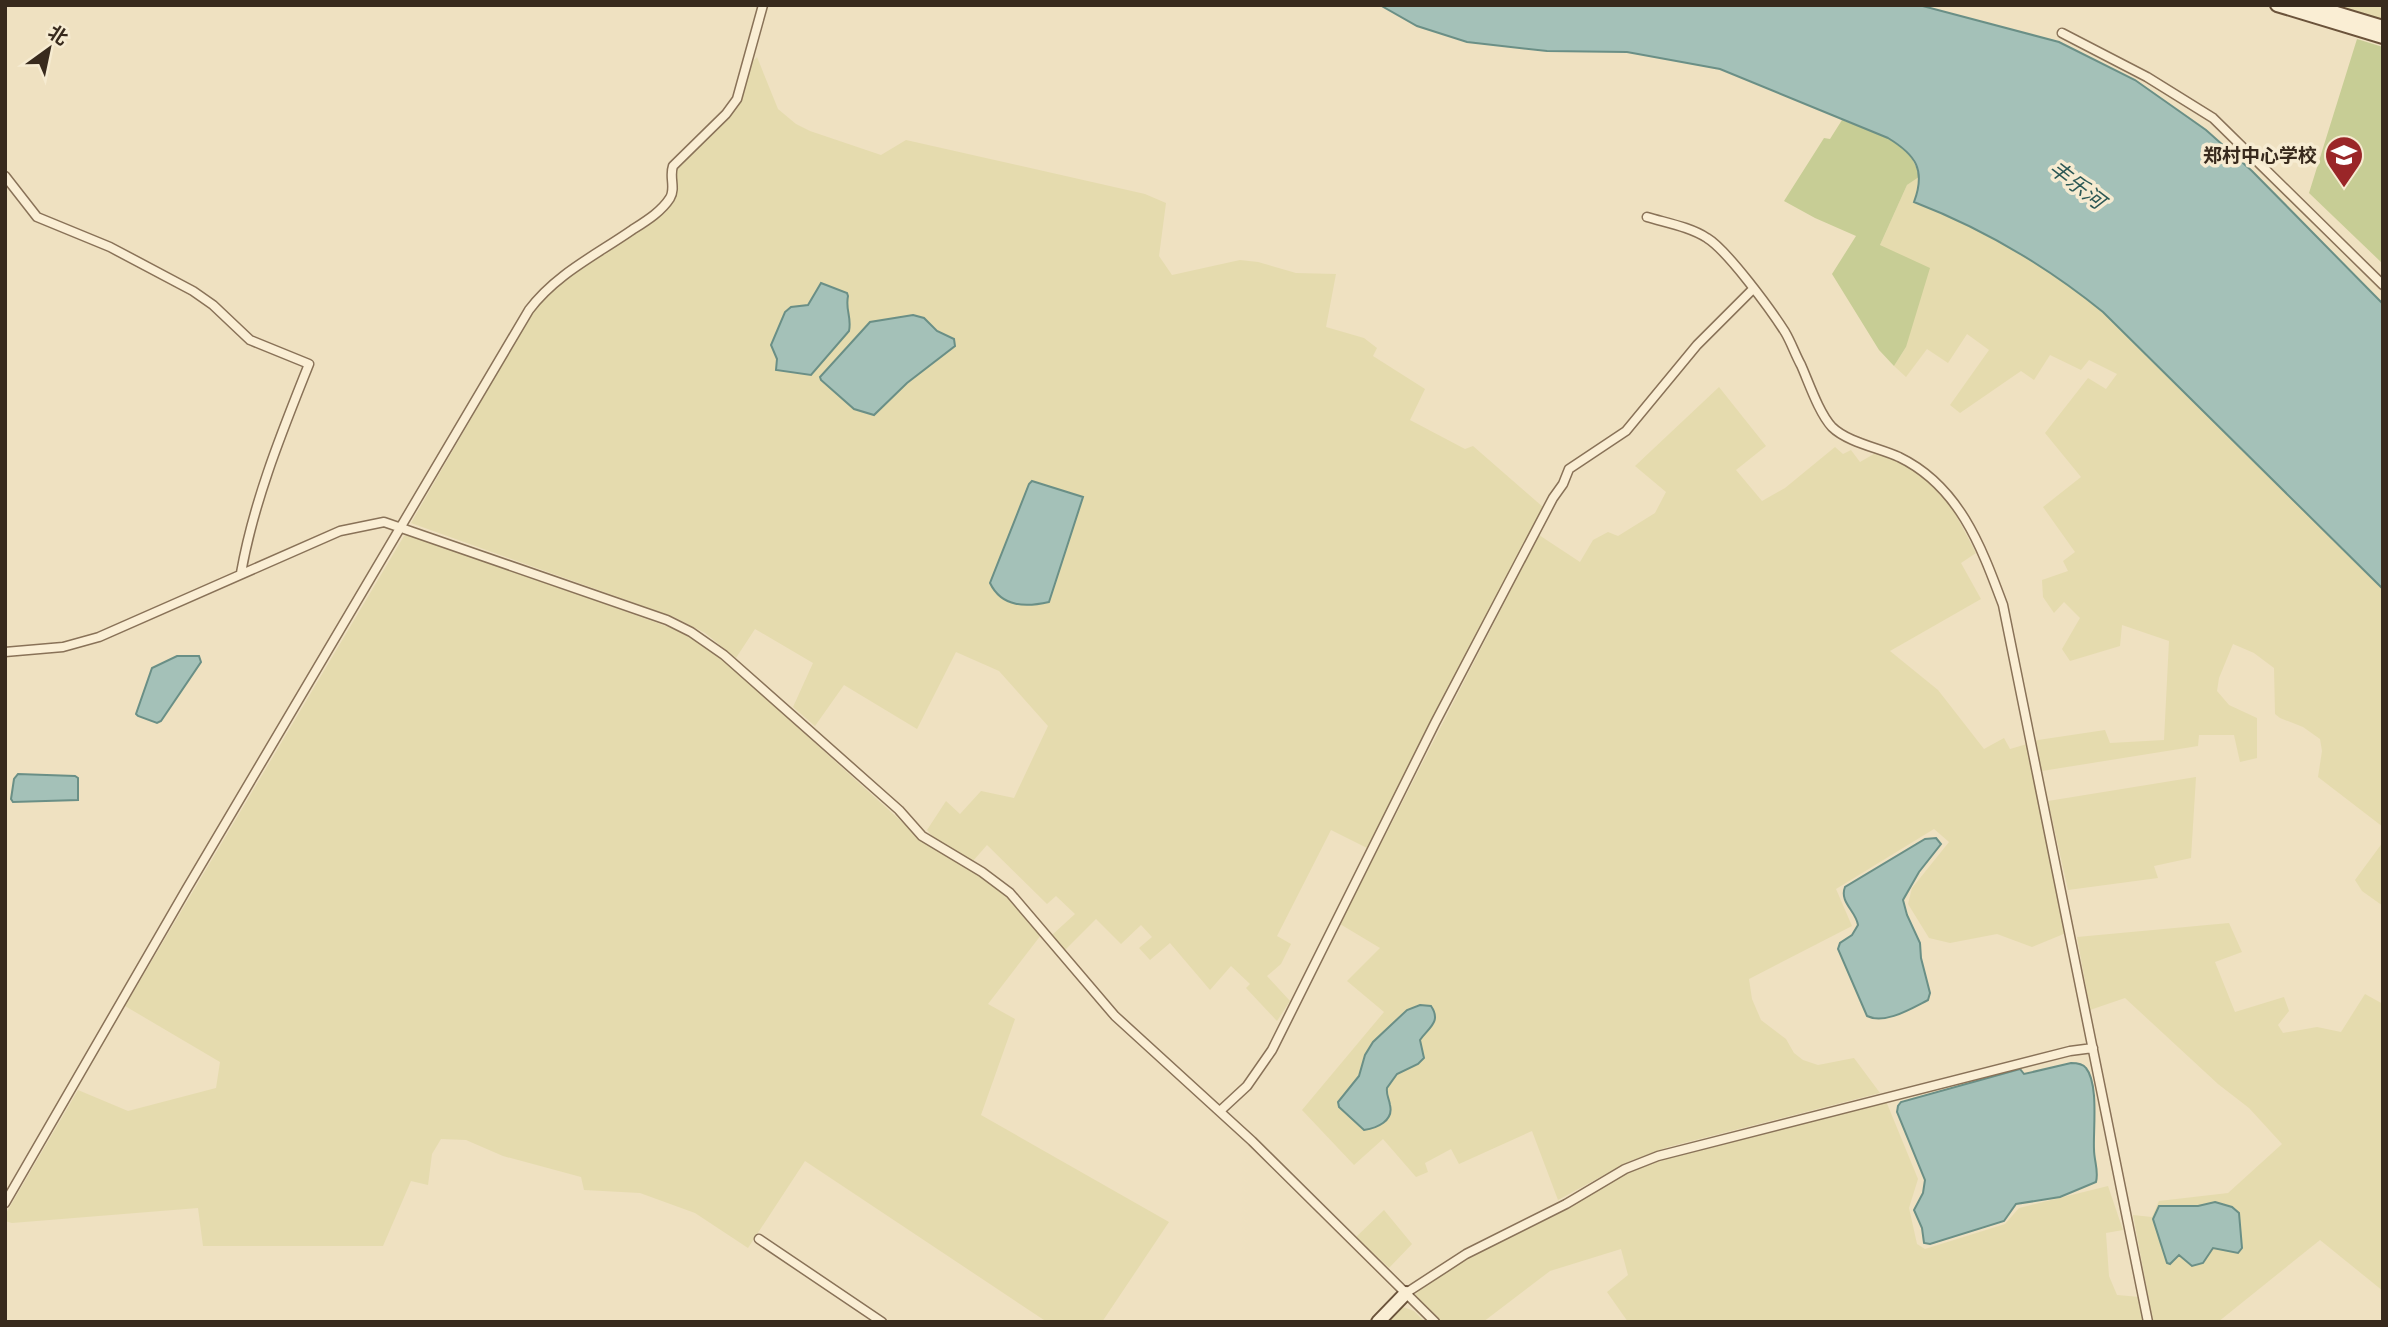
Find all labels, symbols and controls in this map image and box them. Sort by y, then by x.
north arrow [14,14,84,84]
text: 北 [44,19,73,50]
school or university icon: 郑村中心学校 [2323,134,2365,189]
place label: 郑村中心学校 [2203,142,2317,167]
water label: 丰乐河 [2044,154,2114,217]

